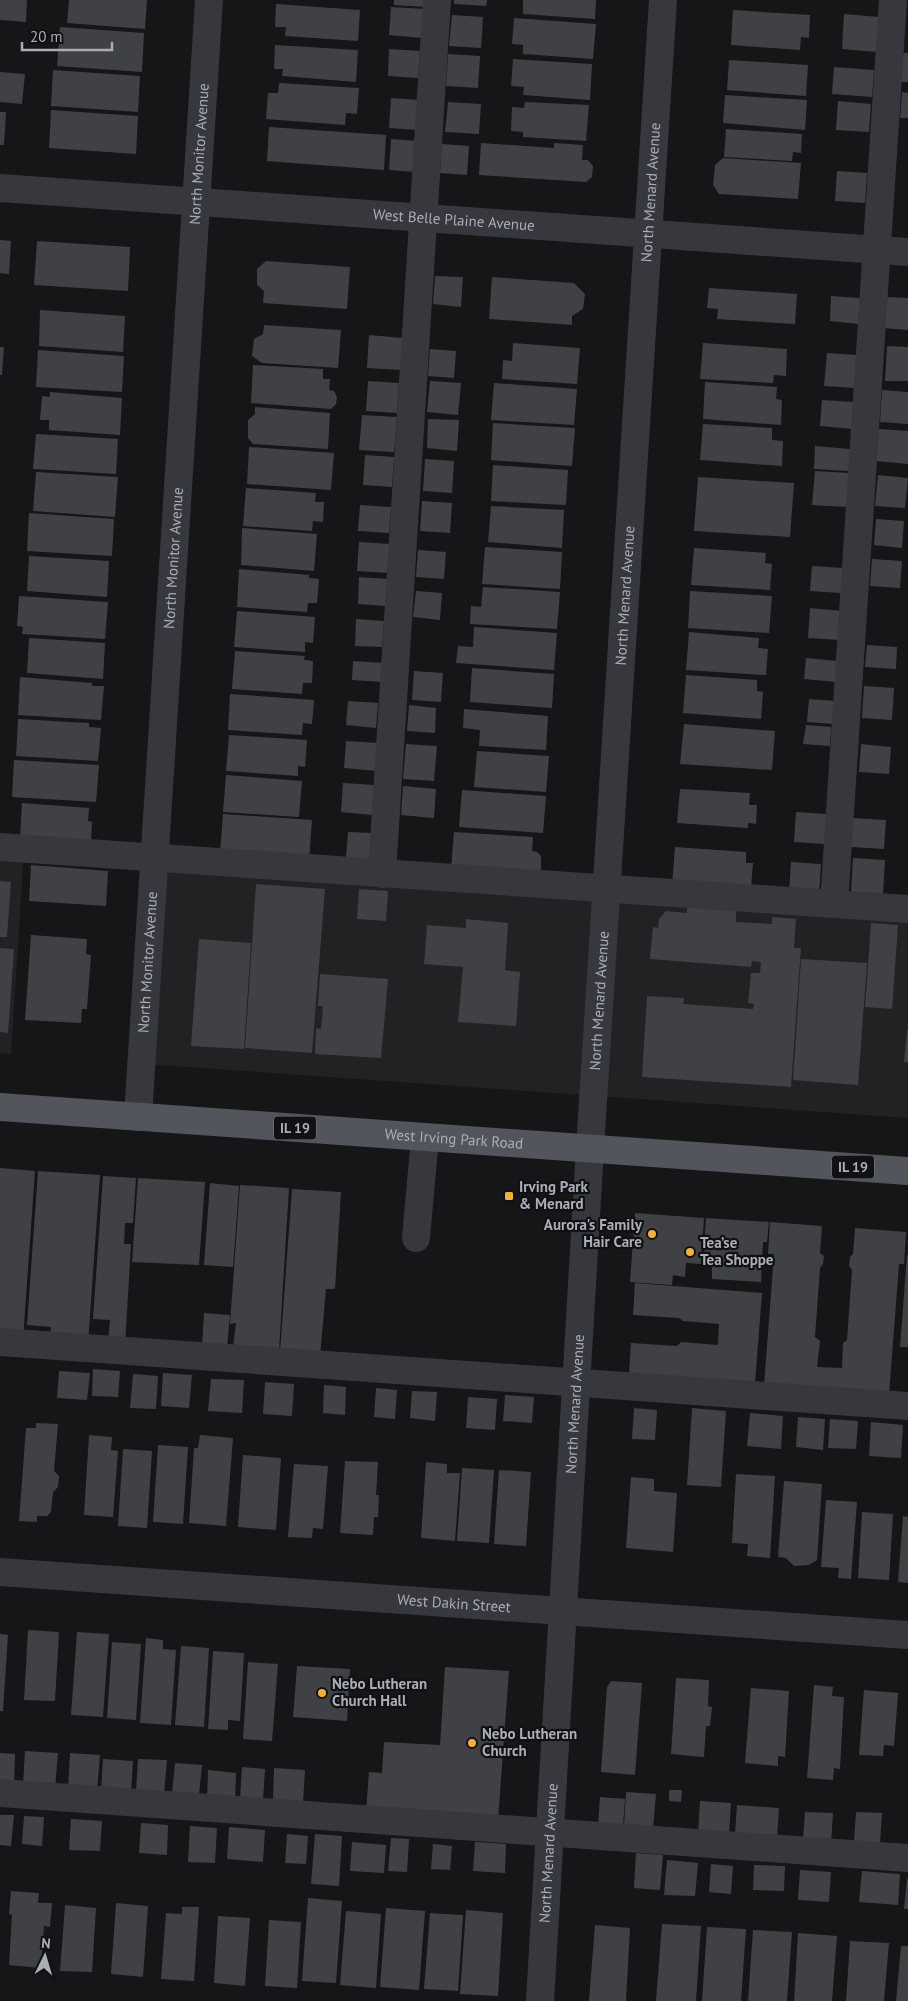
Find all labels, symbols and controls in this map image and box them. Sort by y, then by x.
scale bar [22,20,112,52]
text: 20 m [30,27,63,46]
street label: North Monitor Avenue [185,83,213,225]
street label: North Menard Avenue [636,122,664,263]
street label: West Belle Plaine Avenue [372,204,535,235]
street label: North Monitor Avenue [159,487,187,629]
street label: North Menard Avenue [611,525,639,666]
street label: North Monitor Avenue [133,891,161,1034]
street label: North Menard Avenue [585,930,613,1071]
road number: IL 19 [274,1116,316,1140]
street label: West Irving Park Road [384,1124,524,1153]
road number: IL 19 [832,1156,874,1178]
place label: Irving Park & Menard [519,1177,589,1213]
marker: Irving Park & Menard [503,1190,515,1202]
place label: Aurora's Family Hair Care [544,1215,643,1251]
marker: Aurora's Family Hair Care [646,1228,658,1240]
place label: Tea’se Tea Shoppe [700,1233,774,1269]
marker: Tea’se Tea Shoppe [684,1246,696,1258]
street label: North Menard Avenue [561,1334,588,1474]
street label: West Dakin Street [396,1590,511,1616]
place label: Nebo Lutheran Church Hall [332,1674,427,1710]
marker: Nebo Lutheran Church Hall [316,1687,328,1699]
place label: Nebo Lutheran Church [482,1724,577,1760]
marker: Nebo Lutheran Church [466,1737,478,1749]
street label: North Menard Avenue [535,1783,562,1924]
north arrow [20,1931,70,1981]
text: N [41,1934,52,1952]

